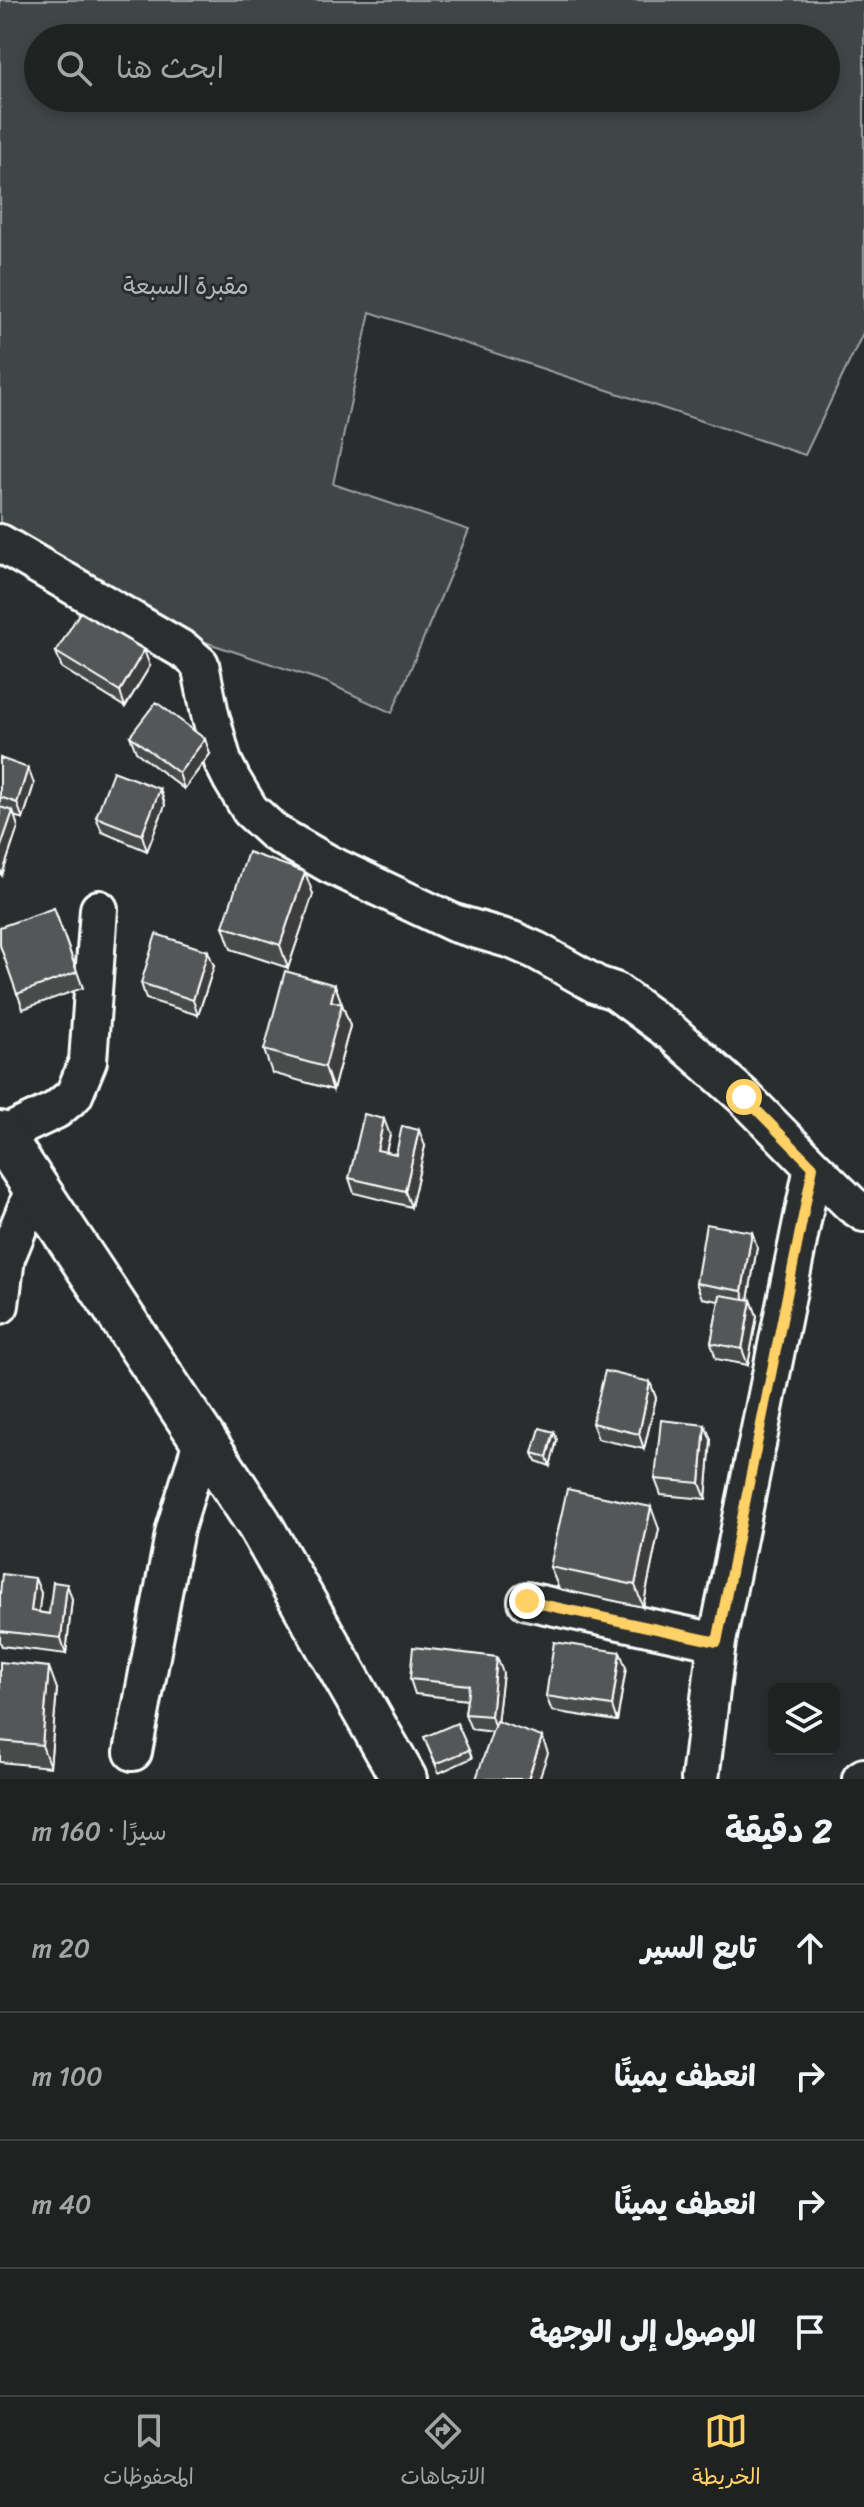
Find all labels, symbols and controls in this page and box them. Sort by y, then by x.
search box [24,24,840,112]
text: ابحث هنا [116,41,224,95]
icon: search [52,46,96,90]
park label: مقبرة السبعة [123,265,249,307]
route start [726,1079,762,1115]
route end [509,1583,545,1619]
map controls [768,1683,840,1755]
button: layers [768,1683,840,1755]
text: 2 دقيقة [725,1801,832,1861]
text: سيرًا · 160 m [32,1808,167,1854]
text: تابع السير [641,1921,756,1975]
text: 20 m [32,1925,90,1971]
icon: ahead [788,1926,832,1970]
text: انعطف يمينًا [614,2049,756,2103]
text: 100 m [32,2053,103,2099]
icon: right [788,2054,832,2098]
text: انعطف يمينًا [614,2177,756,2231]
text: 40 m [32,2181,91,2227]
icon: right [788,2182,832,2226]
text: الوصول إلى الوجهة [529,2305,756,2359]
icon: arrive [788,2310,832,2354]
tab: المحفوظات [103,2409,194,2496]
tab: الاتجاهات [401,2409,485,2496]
tab: الخريطة [692,2409,761,2496]

